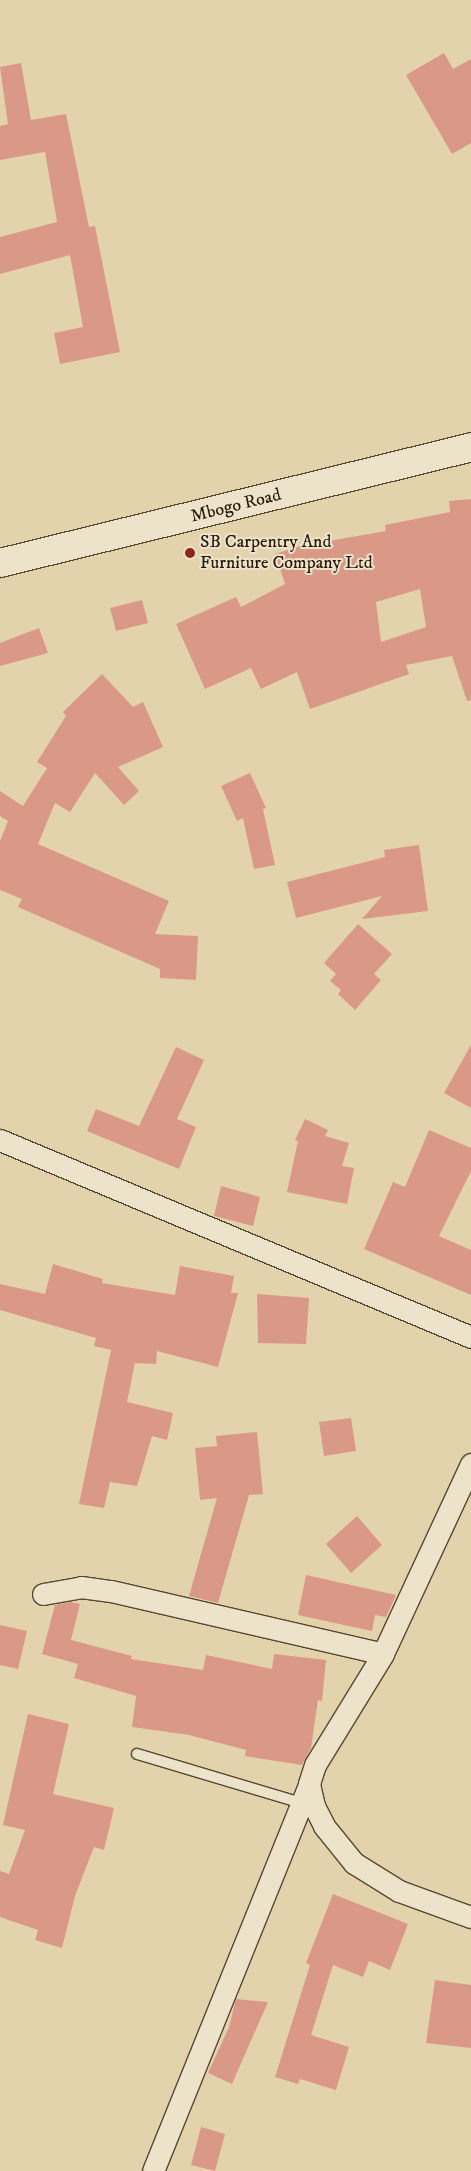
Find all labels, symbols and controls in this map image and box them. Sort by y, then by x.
street label: Mbogo Road [189,484,283,528]
place label: SB Carpentry And Furniture Company Ltd [200,532,373,574]
marker: SB Carpentry And Furniture Company Ltd [184,547,196,559]

